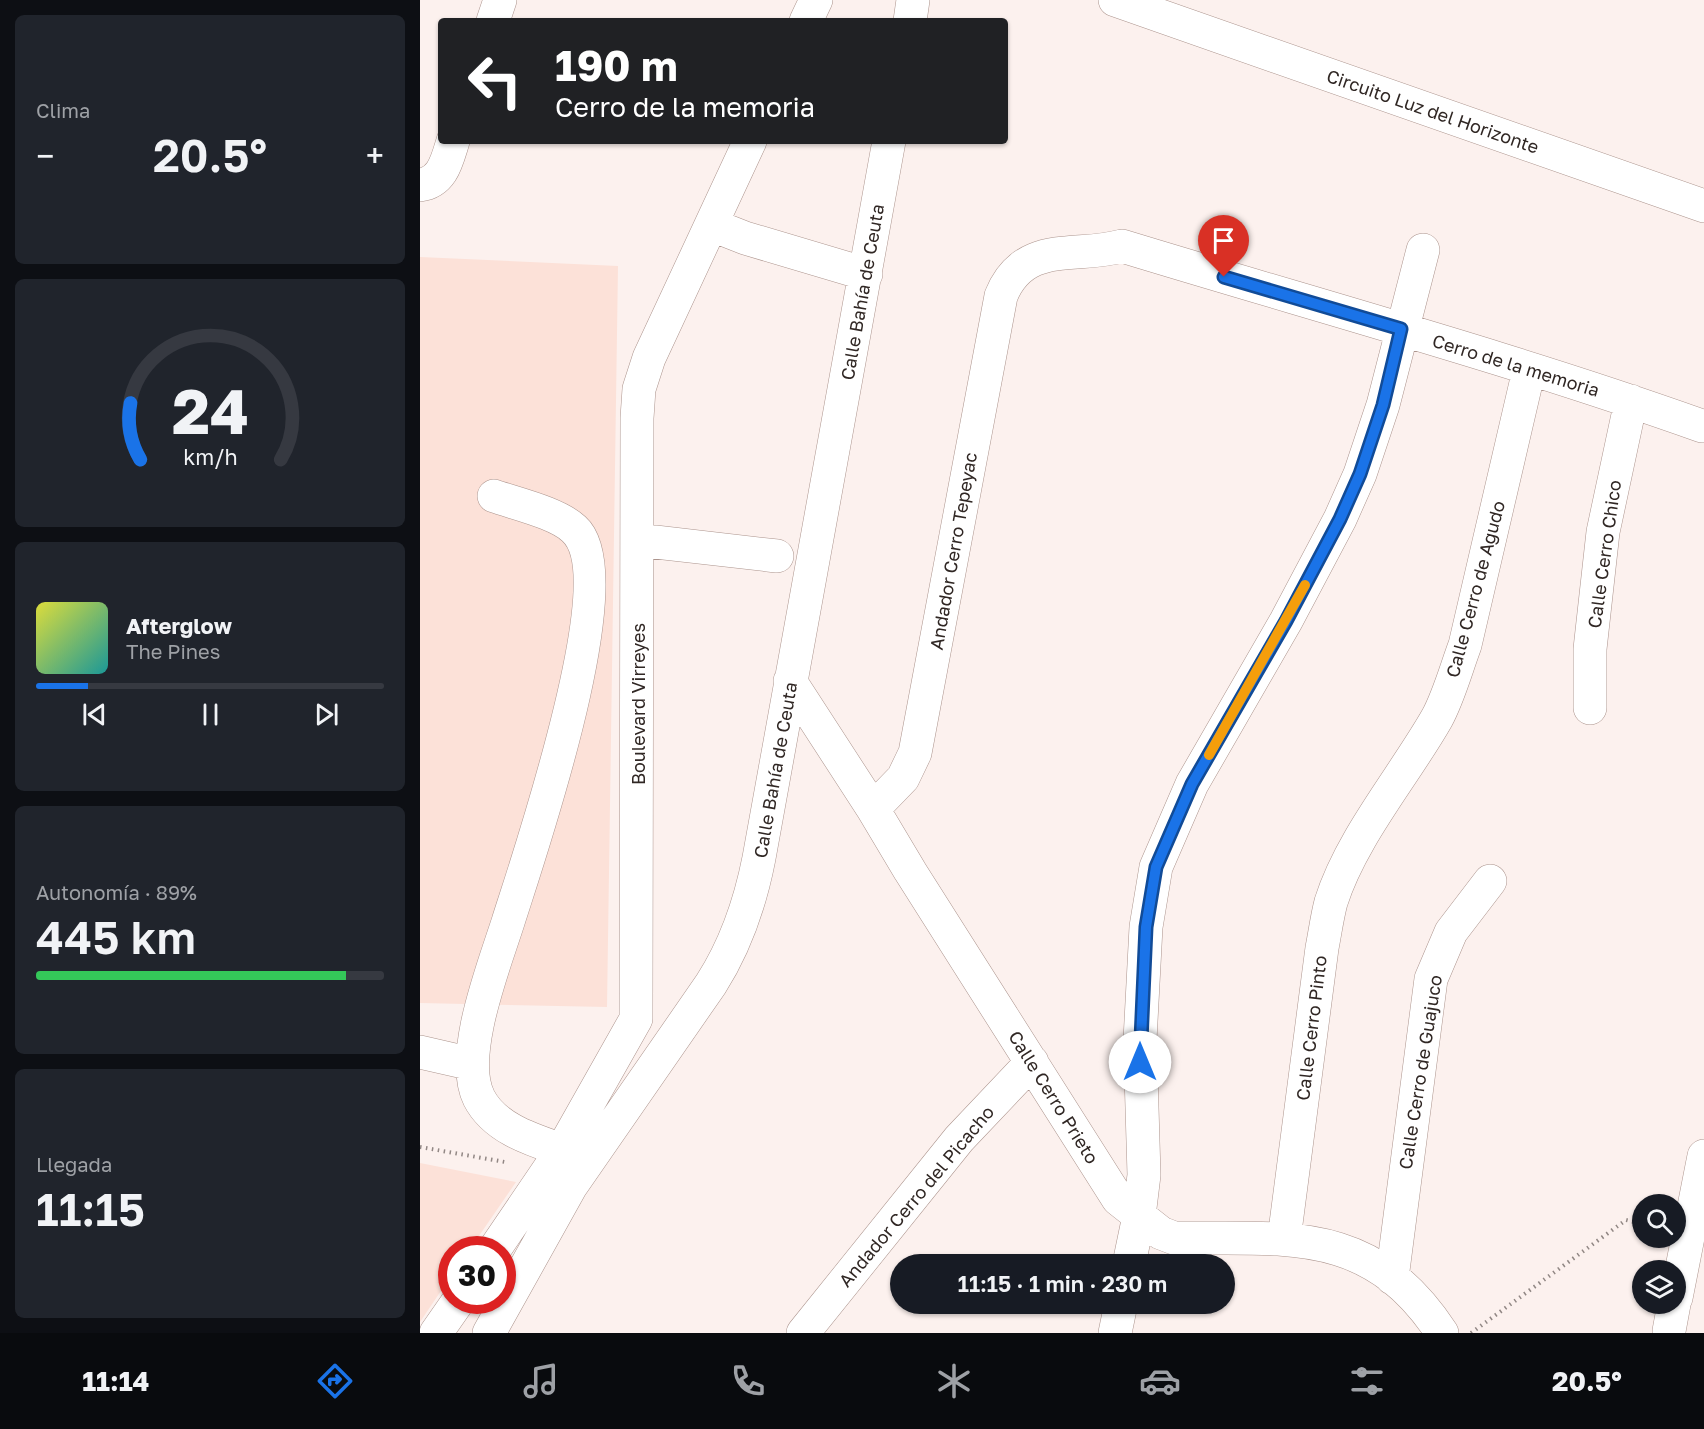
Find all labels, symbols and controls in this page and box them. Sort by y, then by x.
text: 190 m [555,40,678,90]
icon: left [456,42,534,120]
street label: Circuito Luz del Horizonte [1324,64,1542,158]
text: Cerro de la memoria [555,91,815,123]
text: Clima [36,98,90,122]
text: 20.5° [153,128,267,182]
text: − [36,136,54,175]
text: + [366,136,384,175]
street label: Calle Bahía de Ceuta [836,202,888,382]
pin [1198,215,1249,277]
icon: arrive [1207,224,1240,257]
street label: Cerro de la memoria [1430,329,1602,401]
text: 24 [171,373,249,448]
text: km/h [183,444,237,470]
street label: Andador Cerro Tepeyac [925,450,981,652]
street label: Calle Cerro Chico [1583,479,1625,629]
street label: Calle Cerro de Agudo [1441,498,1509,680]
text: Afterglow [126,612,232,639]
street label: Boulevard Virreyes [627,623,649,785]
text: The Pines [126,639,220,663]
street label: Calle Bahía de Ceuta [749,680,801,860]
icon: previous [78,698,111,731]
icon: pause [194,698,227,731]
icon: next [310,698,343,731]
text: Autonomía · 89% [36,880,197,904]
text: 445 km [36,910,196,964]
street label: Calle Cerro Pinto [1291,954,1331,1102]
street label: Calle Cerro de Guajuco [1394,973,1446,1171]
street label: Calle Cerro Prieto [1004,1026,1104,1168]
position arrow [1108,1030,1172,1094]
street label: Andador Cerro del Picacho [834,1101,998,1291]
text: Llegada [36,1152,112,1176]
text: 11:15 [36,1182,145,1236]
map controls [1632,1194,1686,1314]
button: search [1632,1194,1686,1248]
speed limit sign: 30 [438,1236,516,1314]
button: layers [1632,1260,1686,1314]
text: 11:15 · 1 min · 230 m [958,1270,1167,1297]
icon: directions [314,1360,356,1402]
icon: music [520,1360,562,1402]
icon: phone [727,1360,769,1402]
icon: climate [933,1360,975,1402]
icon: car [1139,1360,1181,1402]
icon: filters [1346,1360,1388,1402]
text: 11:14 [82,1365,149,1397]
text: 20.5° [1552,1365,1622,1397]

